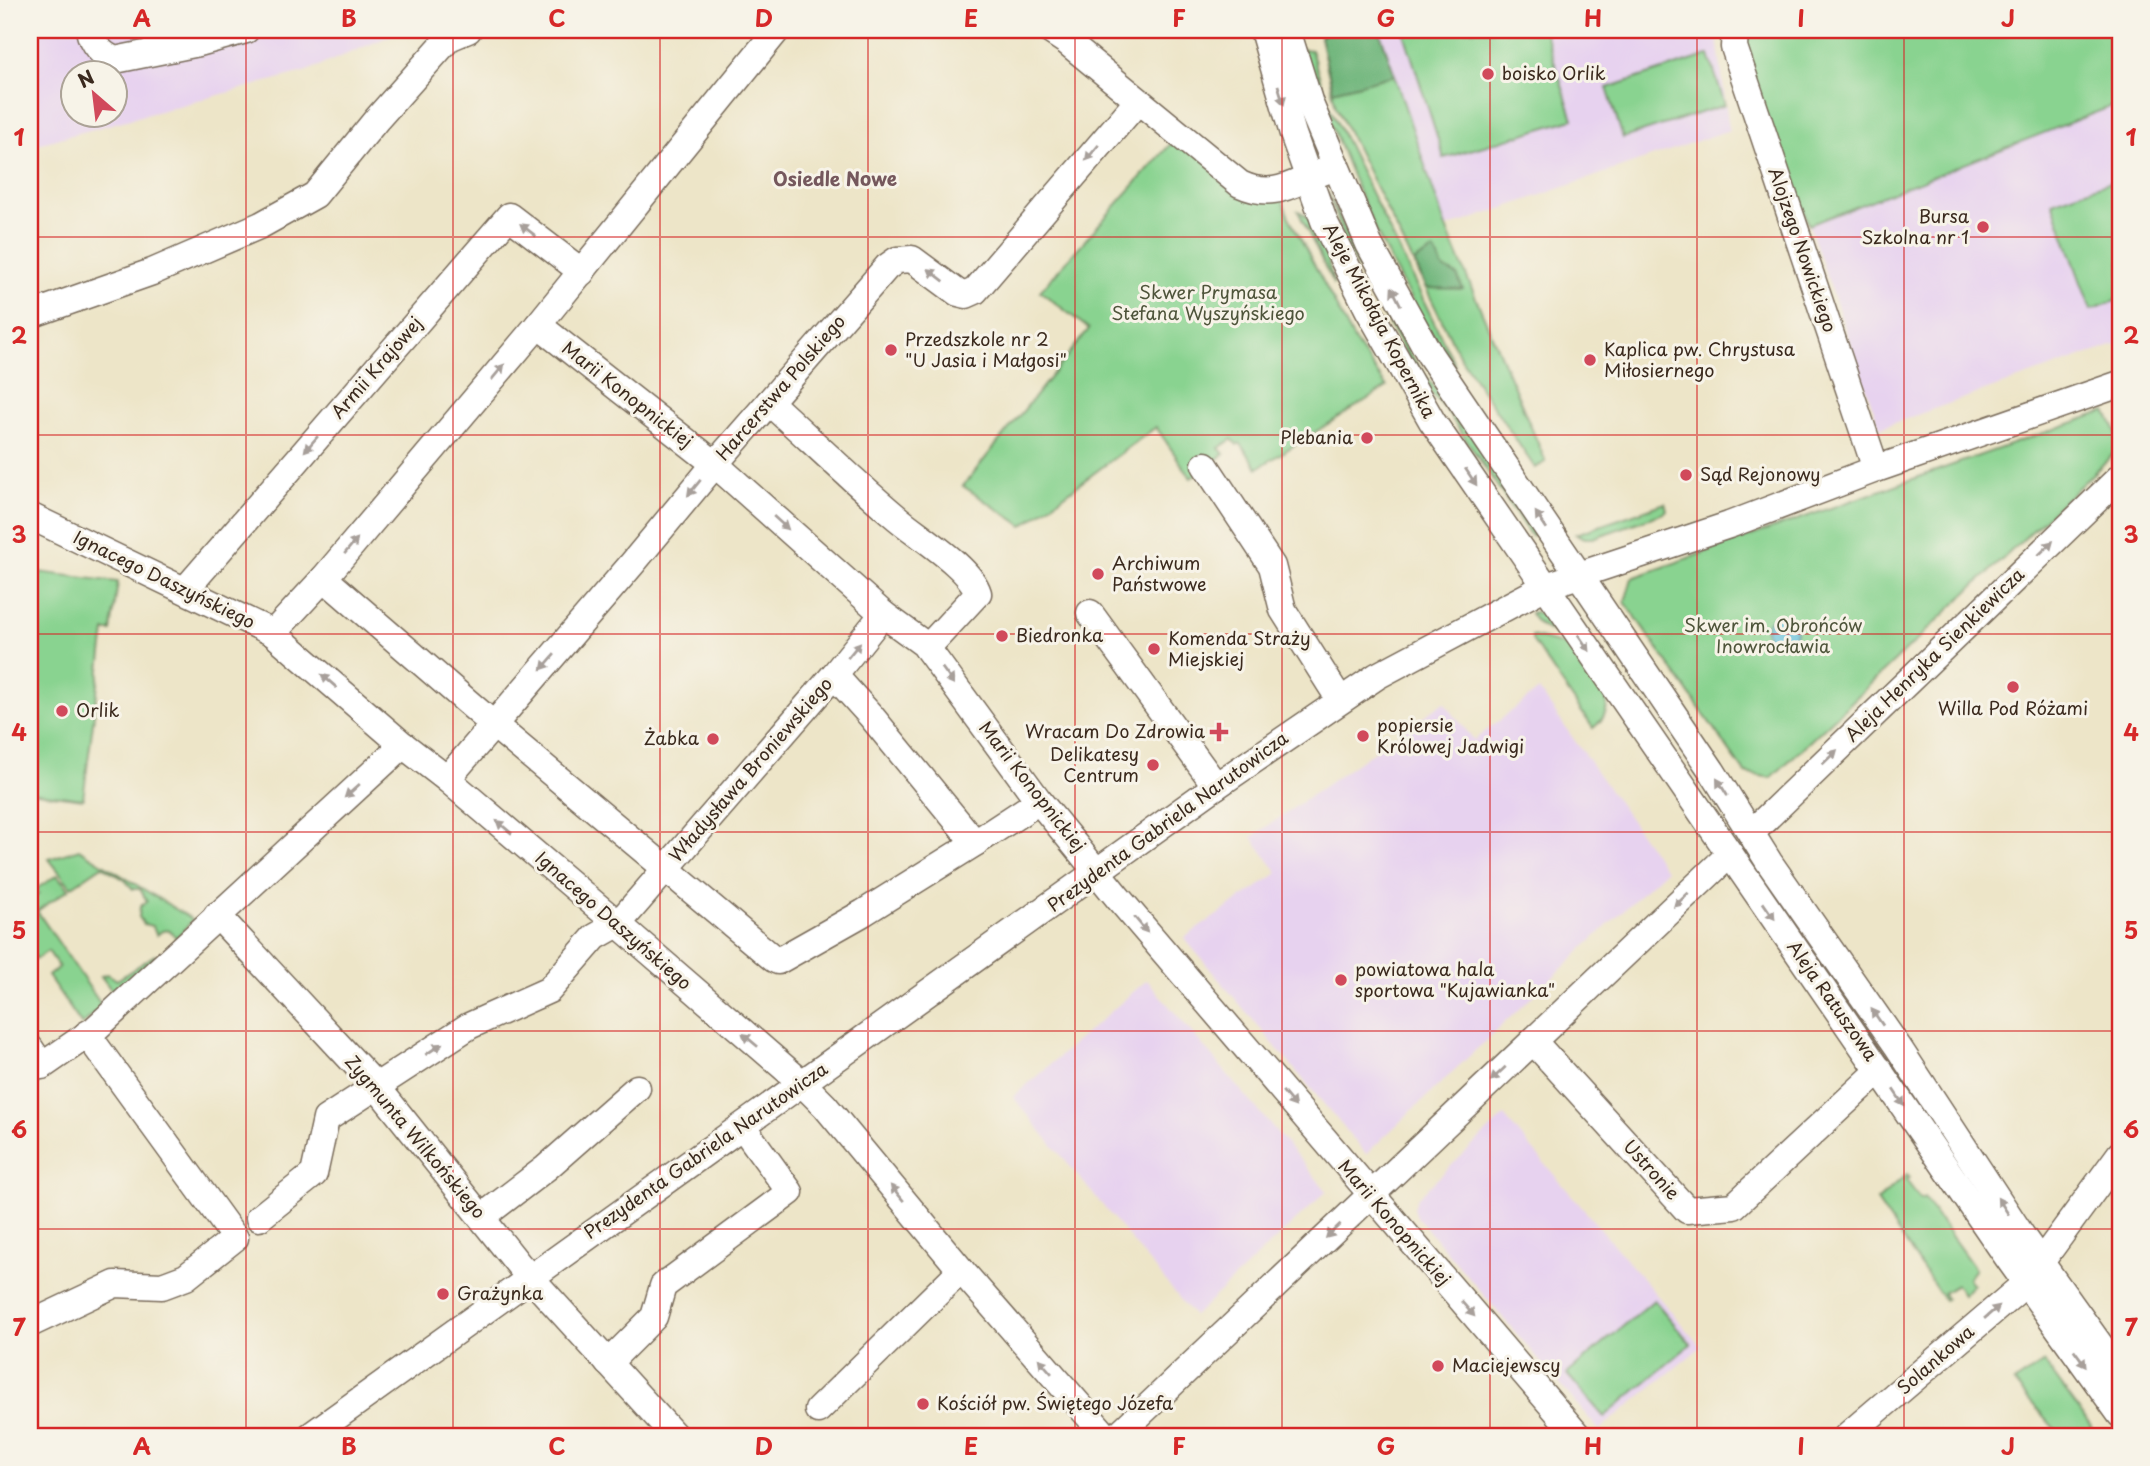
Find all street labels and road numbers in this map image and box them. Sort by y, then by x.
street label: Alojzego Nowickiego [1762,163,1844,336]
street label: Aleje Mikołaja Kopernika [1317,218,1444,423]
street label: Harcerstwa Polskiego [709,308,851,466]
street label: Armii Krajowej [324,310,428,424]
street label: Marii Konopnickiej [557,334,699,454]
street label: Ignacego Daszyńskiego [69,523,260,635]
street label: Aleja Henryka Sienkiewicza [1838,560,2030,747]
street label: Władysława Broniewskiego [662,671,838,867]
street label: Marii Konopnickiej [973,715,1093,857]
street label: Prezydenta Gabriela Narutowicza [1041,724,1294,918]
street label: Ignacego Daszyńskiego [530,844,698,995]
street label: Aleja Ratuszowa [1782,934,1885,1067]
street label: Zygmunta Wilkońskiego [339,1048,493,1224]
street label: Prezydenta Gabriela Narutowicza [578,1054,833,1245]
street label: Ustronie [1618,1133,1687,1205]
street label: Marii Konopnickiej [1333,1153,1458,1291]
street label: Solankowa [1891,1317,1980,1400]

